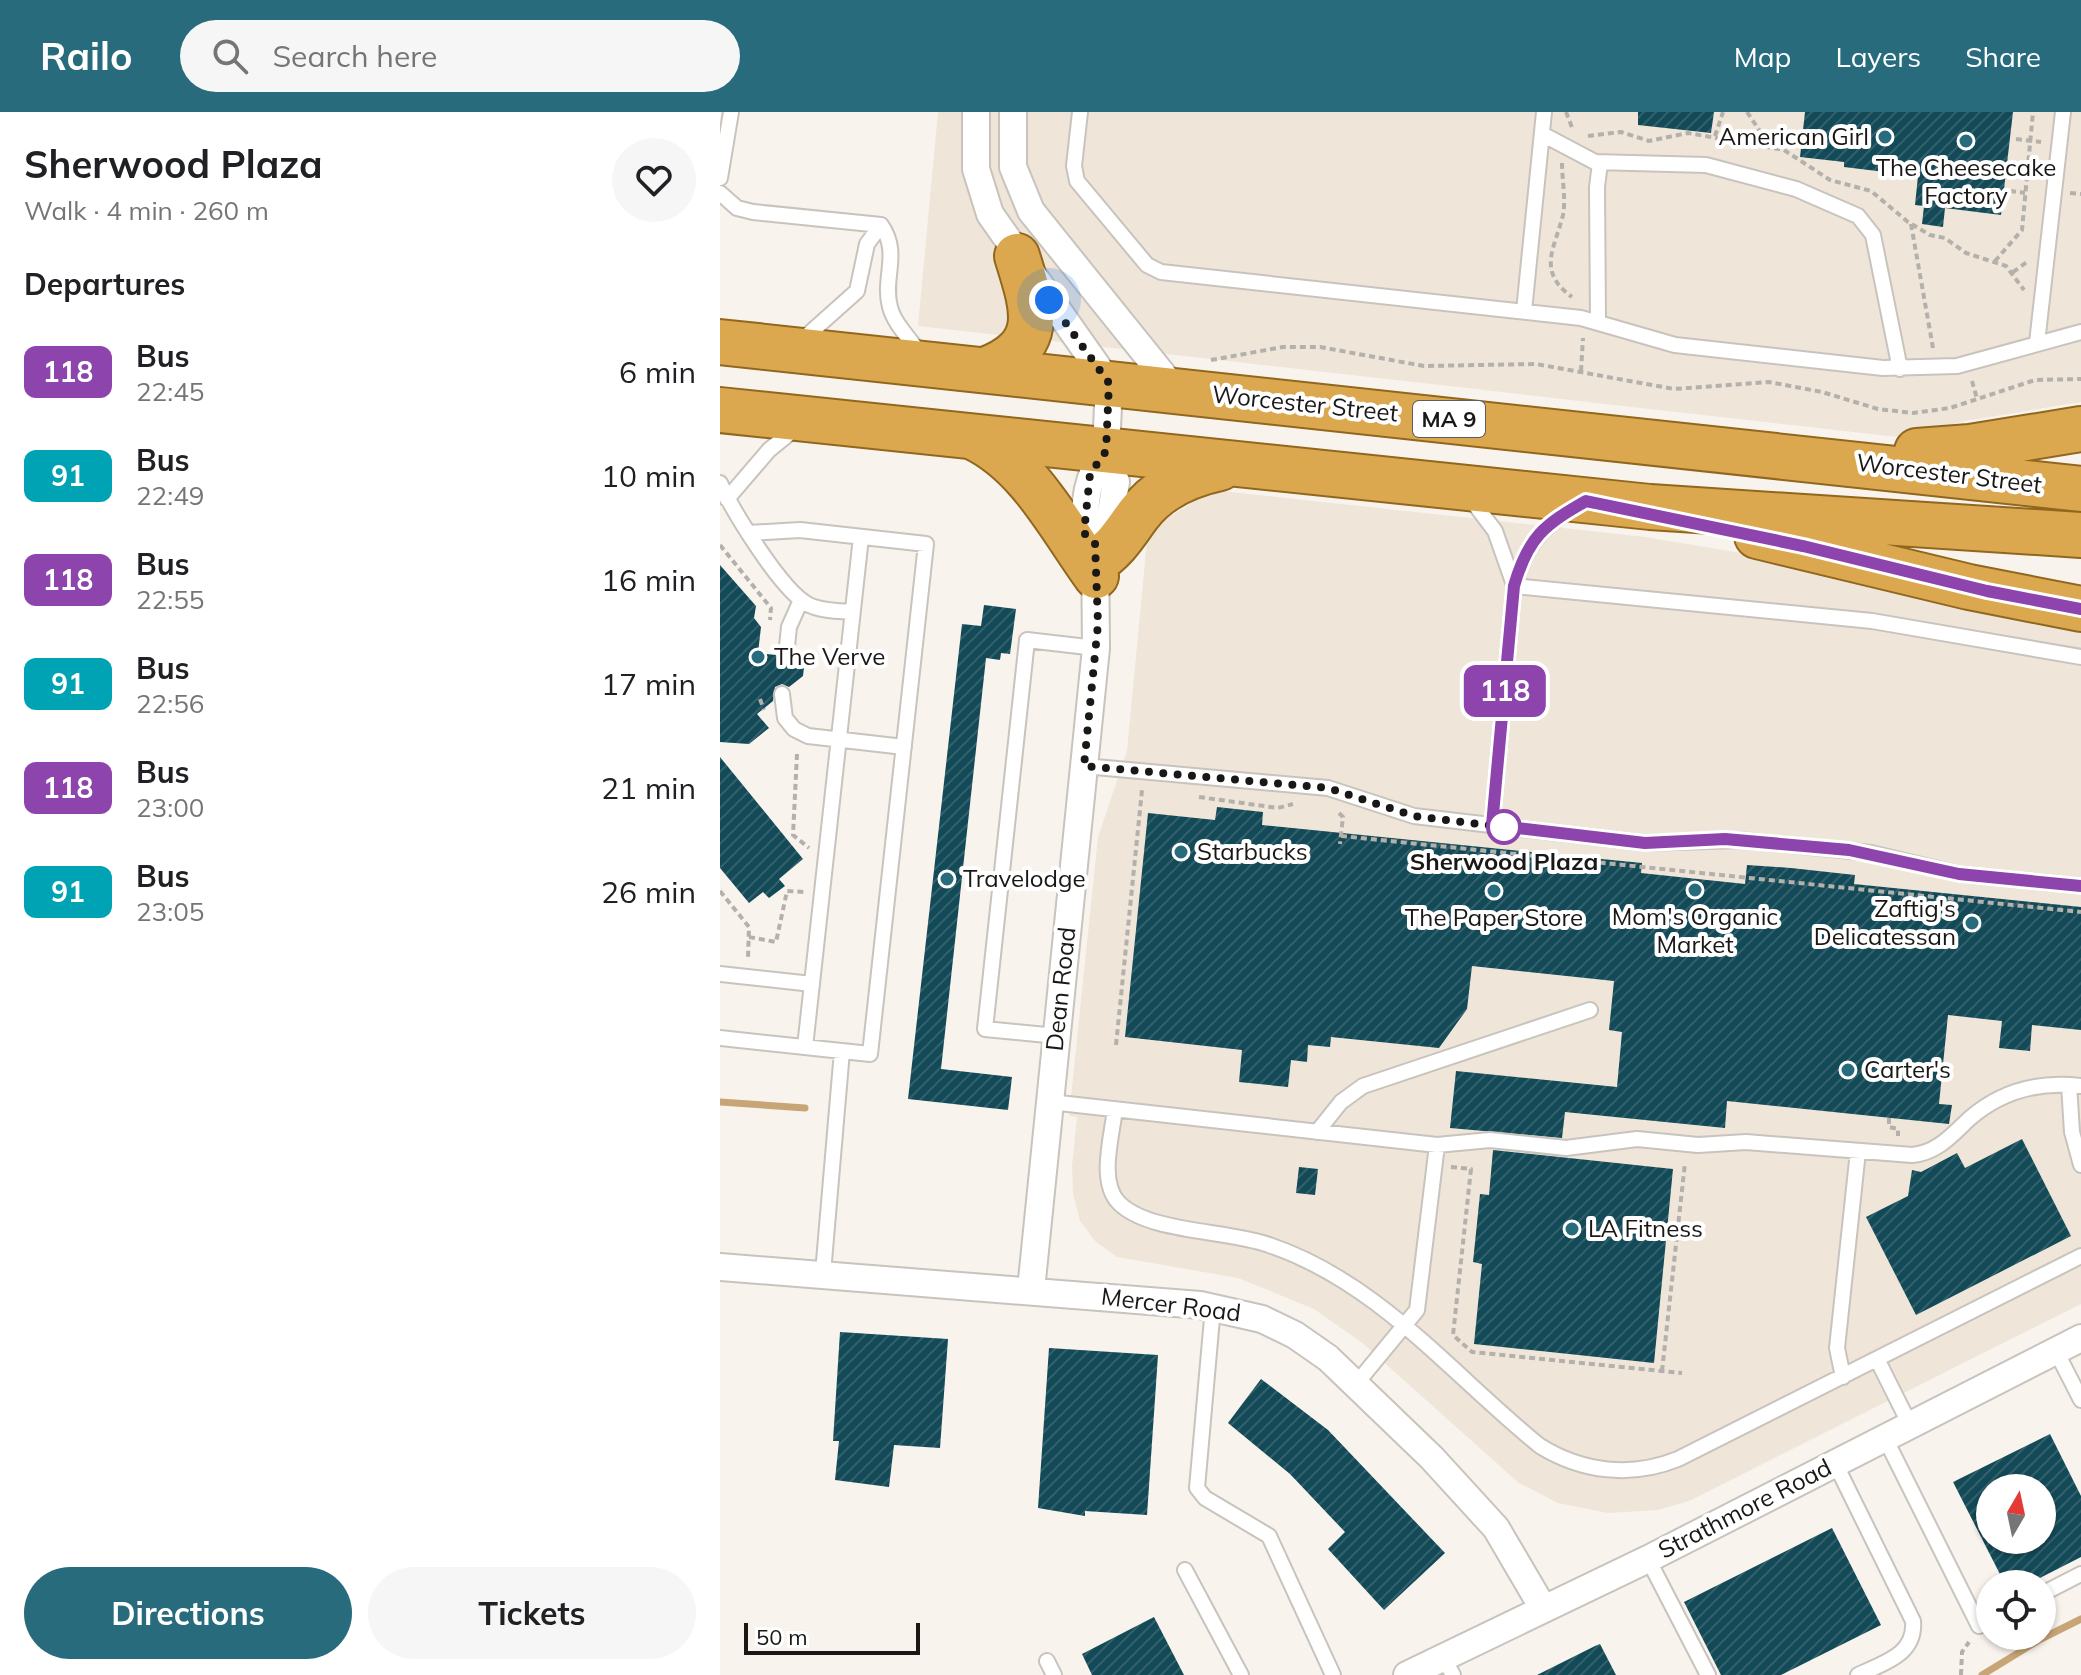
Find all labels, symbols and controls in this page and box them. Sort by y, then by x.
search box [180,20,740,92]
text: Railo [40,32,132,80]
icon: search [208,34,252,78]
text: Search here [272,37,437,75]
text: Map [1734,39,1791,74]
text: Layers [1835,39,1921,74]
text: Share [1965,39,2041,74]
place label: American Girl [1719,121,1869,151]
marker: American Girl [1876,128,1894,146]
marker: The Cheesecake Factory [1957,132,1975,150]
button: heart [612,138,696,222]
text: Sherwood Plaza [24,140,323,188]
place label: The Cheesecake Factory [1876,152,2056,210]
text: Walk · 4 min · 260 m [24,194,269,227]
text: Departures [24,265,185,303]
your location [1029,280,1069,320]
text: Bus [136,337,190,375]
text: 6 min [619,353,696,391]
text: 118 [43,354,93,389]
text: 22:45 [136,375,204,408]
street label: Worcester Street [1211,378,1400,428]
road number: MA 9 [1413,401,1485,437]
text: Bus [136,441,190,479]
street label: Worcester Street [1855,447,2044,499]
text: 10 min [601,457,696,495]
text: 91 [51,458,85,493]
text: 22:49 [136,479,204,512]
text: Bus [136,545,190,583]
text: 16 min [601,561,696,599]
text: 118 [43,562,93,597]
text: 22:55 [136,583,204,616]
place label: The Verve [774,641,885,671]
marker: The Verve [749,648,767,666]
text: Bus [136,649,190,687]
text: 17 min [601,665,696,703]
line badge: 118 [1459,665,1551,717]
text: 91 [51,666,85,701]
text: 118 [1480,673,1530,708]
text: 22:56 [136,687,204,720]
text: Bus [136,753,190,791]
text: 21 min [601,769,696,807]
text: 118 [43,770,93,805]
text: 23:00 [136,791,204,824]
marker: Sherwood Plaza [1487,810,1521,844]
place label: Starbucks [1197,836,1308,866]
marker: Starbucks [1172,843,1190,861]
place label: Sherwood Plaza [1410,846,1598,876]
text: Bus [136,857,190,895]
place label: Travelodge [963,863,1086,893]
marker: Travelodge [938,870,956,888]
text: 26 min [601,873,696,911]
text: 91 [51,874,85,909]
marker: Mom's Organic Market [1686,881,1704,899]
marker: The Paper Store [1485,882,1503,900]
place label: Zaftig's Delicatessan [1814,893,1956,951]
text: 23:05 [136,895,204,928]
place label: Mom's Organic Market [1612,901,1778,959]
place label: The Paper Store [1405,902,1583,932]
marker: Zaftig's Delicatessan [1963,914,1981,932]
street label: Dean Road [1039,925,1081,1052]
place label: Carter's [1864,1054,1951,1084]
marker: Carter's [1839,1061,1857,1079]
place label: LA Fitness [1588,1213,1703,1243]
marker: LA Fitness [1563,1220,1581,1238]
street label: Mercer Road [1099,1281,1243,1327]
street label: Strathmore Road [1653,1452,1836,1565]
north arrow [1976,1474,2056,1554]
map controls [1976,1474,2056,1650]
button: Directions [24,1567,352,1659]
button: Tickets [368,1567,696,1659]
button: locate [1976,1570,2056,1650]
scale bar [744,1619,920,1655]
text: 50 m [756,1623,807,1651]

